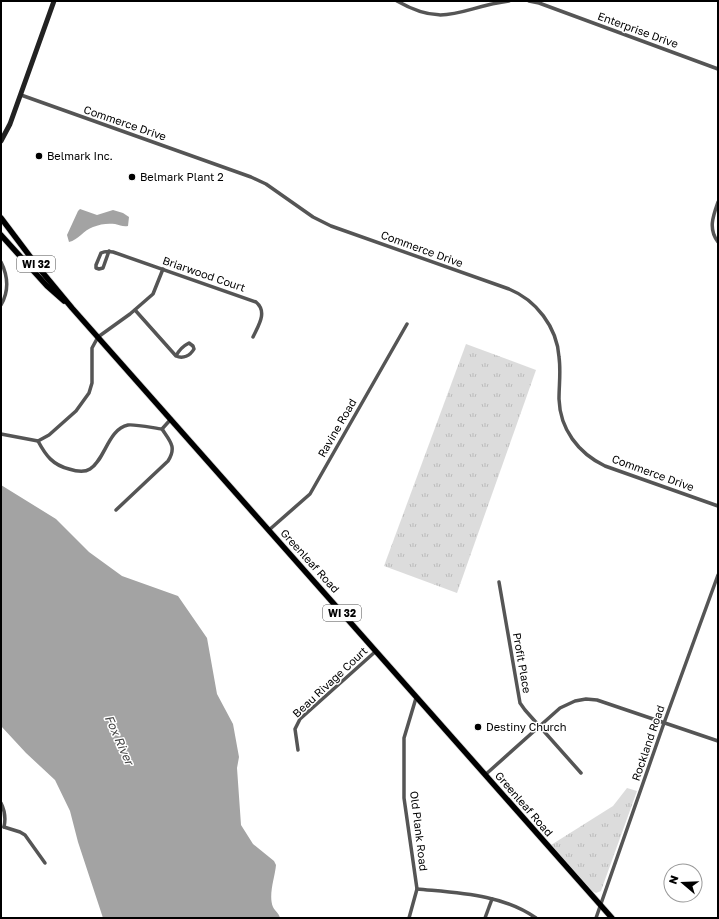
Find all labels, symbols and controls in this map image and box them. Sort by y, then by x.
street label: Enterprise Drive [596,9,680,50]
street label: Commerce Drive [82,102,168,143]
place label: Belmark Inc. [47,149,113,162]
marker: Belmark Inc. [34,151,44,161]
place label: Belmark Plant 2 [140,170,224,183]
marker: Belmark Plant 2 [127,172,137,182]
street label: Commerce Drive [379,228,465,269]
street label: Briarwood Court [161,253,247,294]
road number: WI 32 [17,256,55,272]
street label: Ravine Road [315,396,359,459]
street label: Commerce Drive [610,452,696,493]
street label: Greenleaf Road [278,526,342,595]
road number: WI 32 [323,605,361,621]
street label: Profit Place [511,632,534,694]
street label: Beau Rivage Court [290,644,370,720]
street label: Rockland Road [628,703,667,782]
water label: Fox River [102,713,138,769]
place label: Destiny Church [486,720,567,733]
marker: Destiny Church [473,722,483,732]
street label: Greenleaf Road [493,769,556,839]
street label: Old Plank Road [408,790,431,872]
north arrow [663,863,703,903]
text: N [666,874,681,886]

